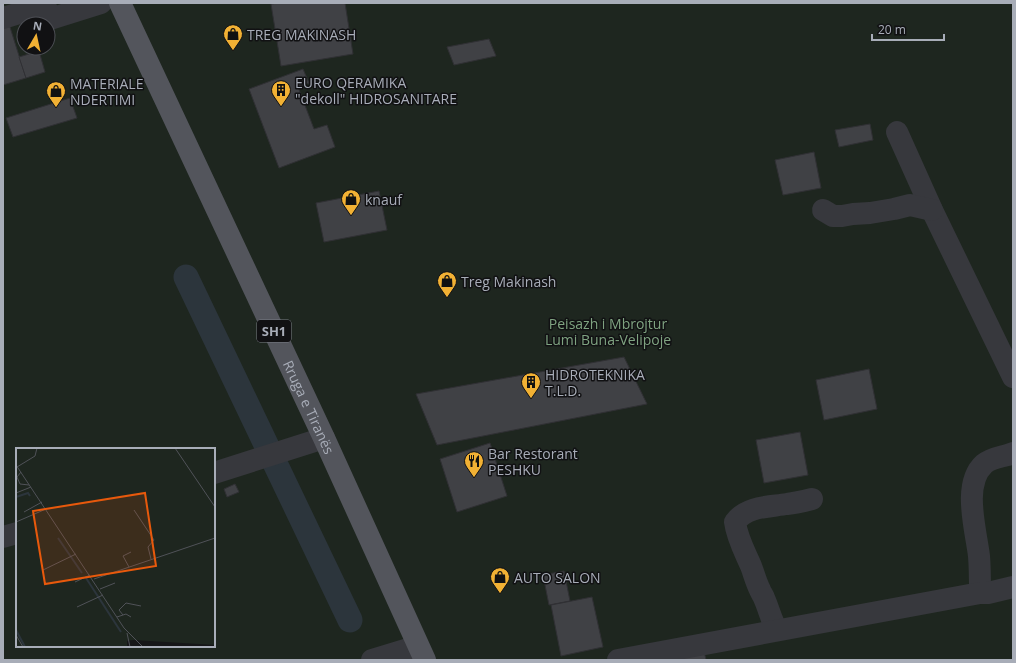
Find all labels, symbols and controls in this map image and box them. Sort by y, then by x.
north arrow [16,16,56,56]
scale bar [872,16,944,42]
text: N [32,18,43,34]
text: 20 m [878,21,906,38]
shop icon: TREG MAKINASH [222,23,244,51]
place label: TREG MAKINASH [247,25,356,44]
place label: EURO QERAMIKA "dekoll" HIDROSANITARE [295,73,457,108]
place label: MATERIALE NDERTIMI [70,74,143,109]
building icon: EURO QERAMIKA "dekoll" HIDROSANITARE [270,79,292,107]
shop icon: MATERIALE NDERTIMI [45,80,67,108]
shop icon: knauf [340,188,362,216]
place label: knauf [365,190,403,209]
shop icon: Treg Makinash [436,270,458,298]
place label: Treg Makinash [461,272,556,291]
park label: Peisazh i Mbrojtur Lumi Buna-Velipoje [545,314,671,349]
road number: SH1 [257,320,291,342]
street label: Rruga e Tiranës [279,357,340,457]
place label: HIDROTEKNIKA T.L.D. [545,365,645,400]
building icon: HIDROTEKNIKA T.L.D. [520,371,542,399]
place label: Bar Restorant PESHKU [488,444,578,479]
inset map [16,448,215,647]
restaurant icon: Bar Restorant PESHKU [463,450,485,478]
shop icon: AUTO SALON [489,566,511,594]
place label: AUTO SALON [514,568,601,587]

